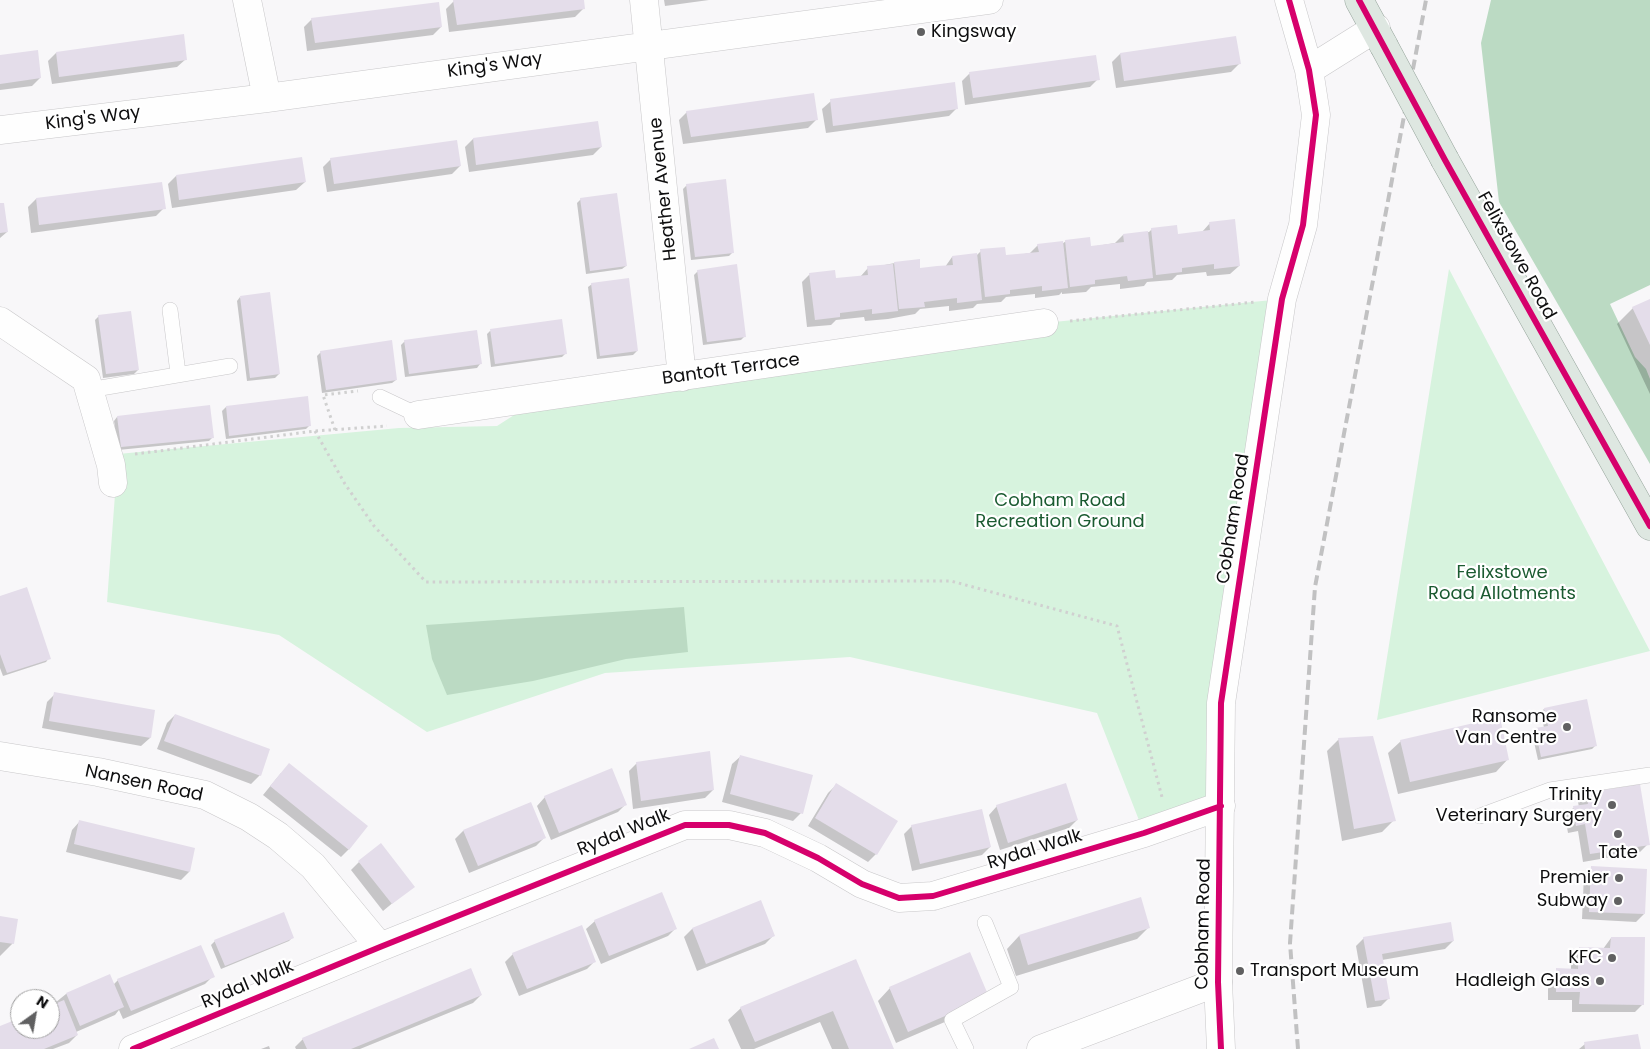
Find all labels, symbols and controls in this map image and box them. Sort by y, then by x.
place label: Kingsway [931,21,1016,43]
marker: Kingsway [915,26,927,38]
street label: King's Way [446,49,544,83]
street label: King's Way [44,102,142,136]
street label: Heather Avenue [646,116,682,262]
street label: Felixstowe Road [1472,188,1560,324]
street label: Bantoft Terrace [661,350,801,390]
street label: Cobham Road [1213,452,1255,586]
park label: Cobham Road Recreation Ground [975,490,1145,532]
park label: Felixstowe Road Allotments [1428,562,1576,604]
place label: Ransome Van Centre [1455,706,1557,749]
marker: Ransome Van Centre [1561,721,1573,733]
street label: Nansen Road [83,761,205,807]
place label: Trinity Veterinary Surgery [1436,784,1602,826]
marker: Trinity Veterinary Surgery [1606,799,1618,811]
street label: Rydal Walk [574,805,674,861]
street label: Rydal Walk [985,825,1085,875]
marker: Tate [1612,828,1624,840]
place label: Tate [1598,842,1638,864]
street label: Cobham Road [1192,858,1216,990]
place label: Premier [1540,867,1609,889]
marker: Premier [1613,872,1625,884]
place label: Subway [1537,890,1608,912]
marker: Subway [1612,895,1624,907]
place label: KFC [1568,947,1602,969]
marker: KFC [1606,952,1618,964]
street label: Rydal Walk [199,956,297,1014]
place label: Transport Museum [1250,960,1419,982]
marker: Transport Museum [1234,965,1246,977]
place label: Hadleigh Glass [1455,970,1590,992]
marker: Hadleigh Glass [1594,975,1606,987]
north arrow [10,989,60,1039]
text: N [33,991,52,1013]

